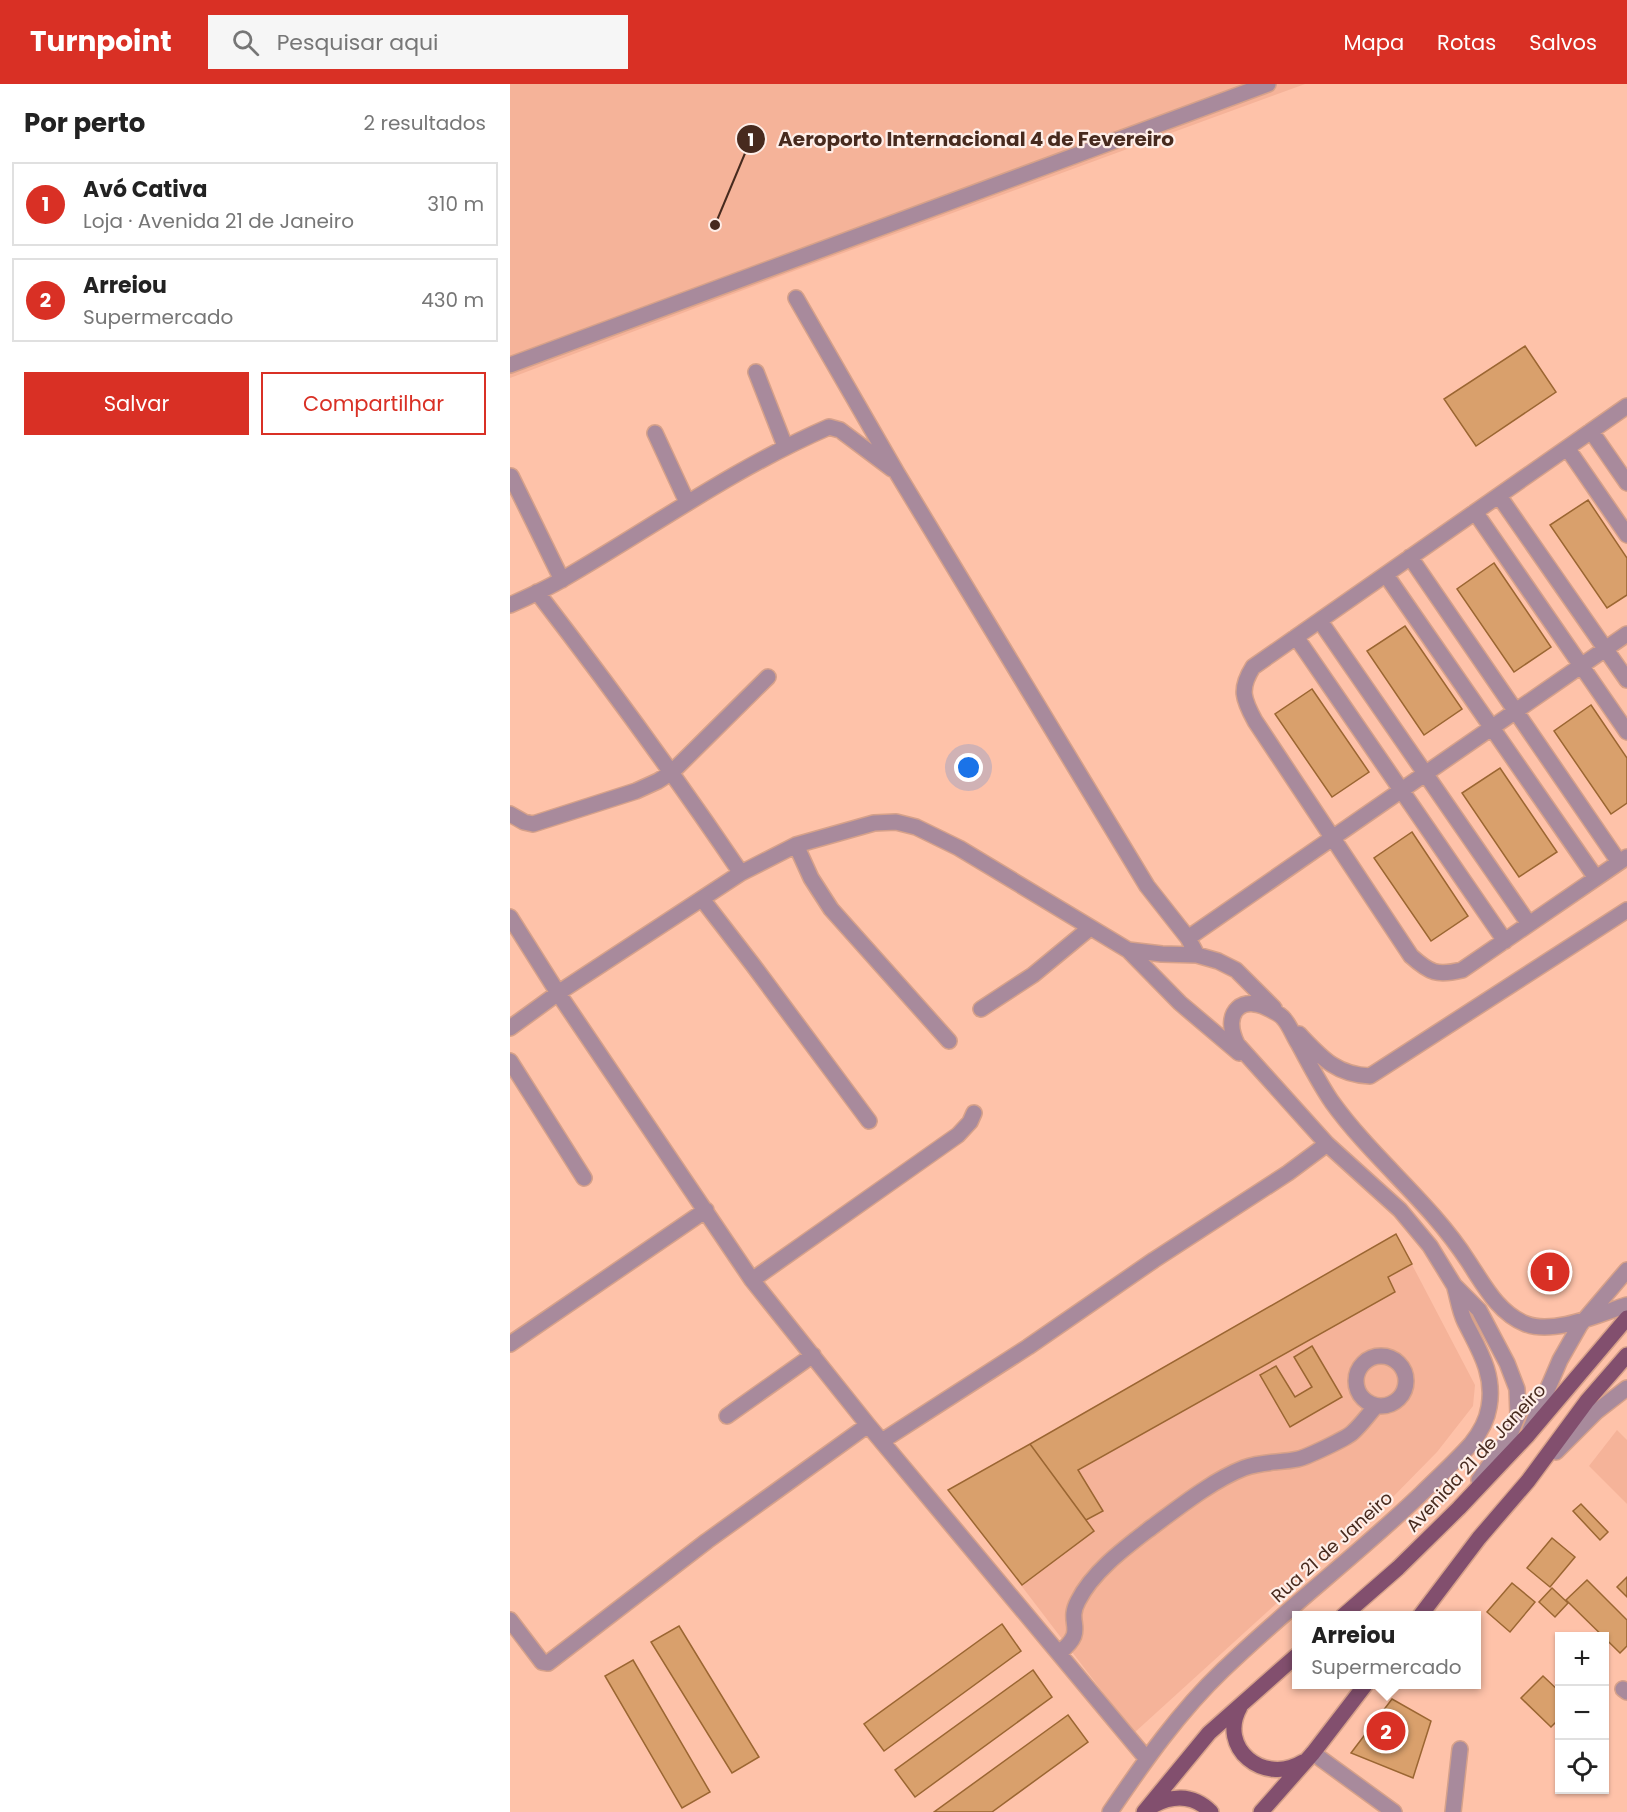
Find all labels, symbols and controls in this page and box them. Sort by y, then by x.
search box [208,15,628,69]
text: Turnpoint [30,22,172,61]
icon: search [229,26,262,59]
text: Pesquisar aqui [277,27,439,58]
text: Mapa [1343,28,1404,57]
text: Rotas [1437,28,1496,57]
text: Salvos [1529,28,1597,57]
text: Por perto [24,105,145,141]
text: 2 resultados [364,109,486,137]
callout: Aeroporto Internacional 4 de Fevereiro [736,120,1186,158]
text: Aeroporto Internacional 4 de Fevereiro [778,125,1174,153]
text: 1 [748,127,754,152]
text: Avó Cativa [83,174,208,205]
text: 1 [42,190,49,218]
text: 310 m [427,190,484,218]
text: Loja · Avenida 21 de Janeiro [83,207,354,235]
text: Arreiou [83,270,167,301]
text: 2 [40,286,51,314]
text: 430 m [421,286,484,314]
text: Supermercado [83,303,233,331]
button: Salvar [24,372,249,435]
button: Compartilhar [261,372,486,435]
your location [954,753,983,782]
pin: 1 [1530,1250,1570,1294]
street label: Avenida 21 de Janeiro [1400,1378,1551,1537]
street label: Rua 21 de Janeiro [1266,1485,1398,1608]
popup [1292,1611,1481,1689]
text: Arreiou [1311,1620,1395,1651]
map controls [1555,1632,1609,1794]
button: + [1555,1632,1609,1686]
text: Supermercado [1311,1653,1462,1681]
button: − [1555,1686,1609,1740]
pin: 2 [1366,1708,1406,1754]
button: locate [1555,1740,1609,1794]

